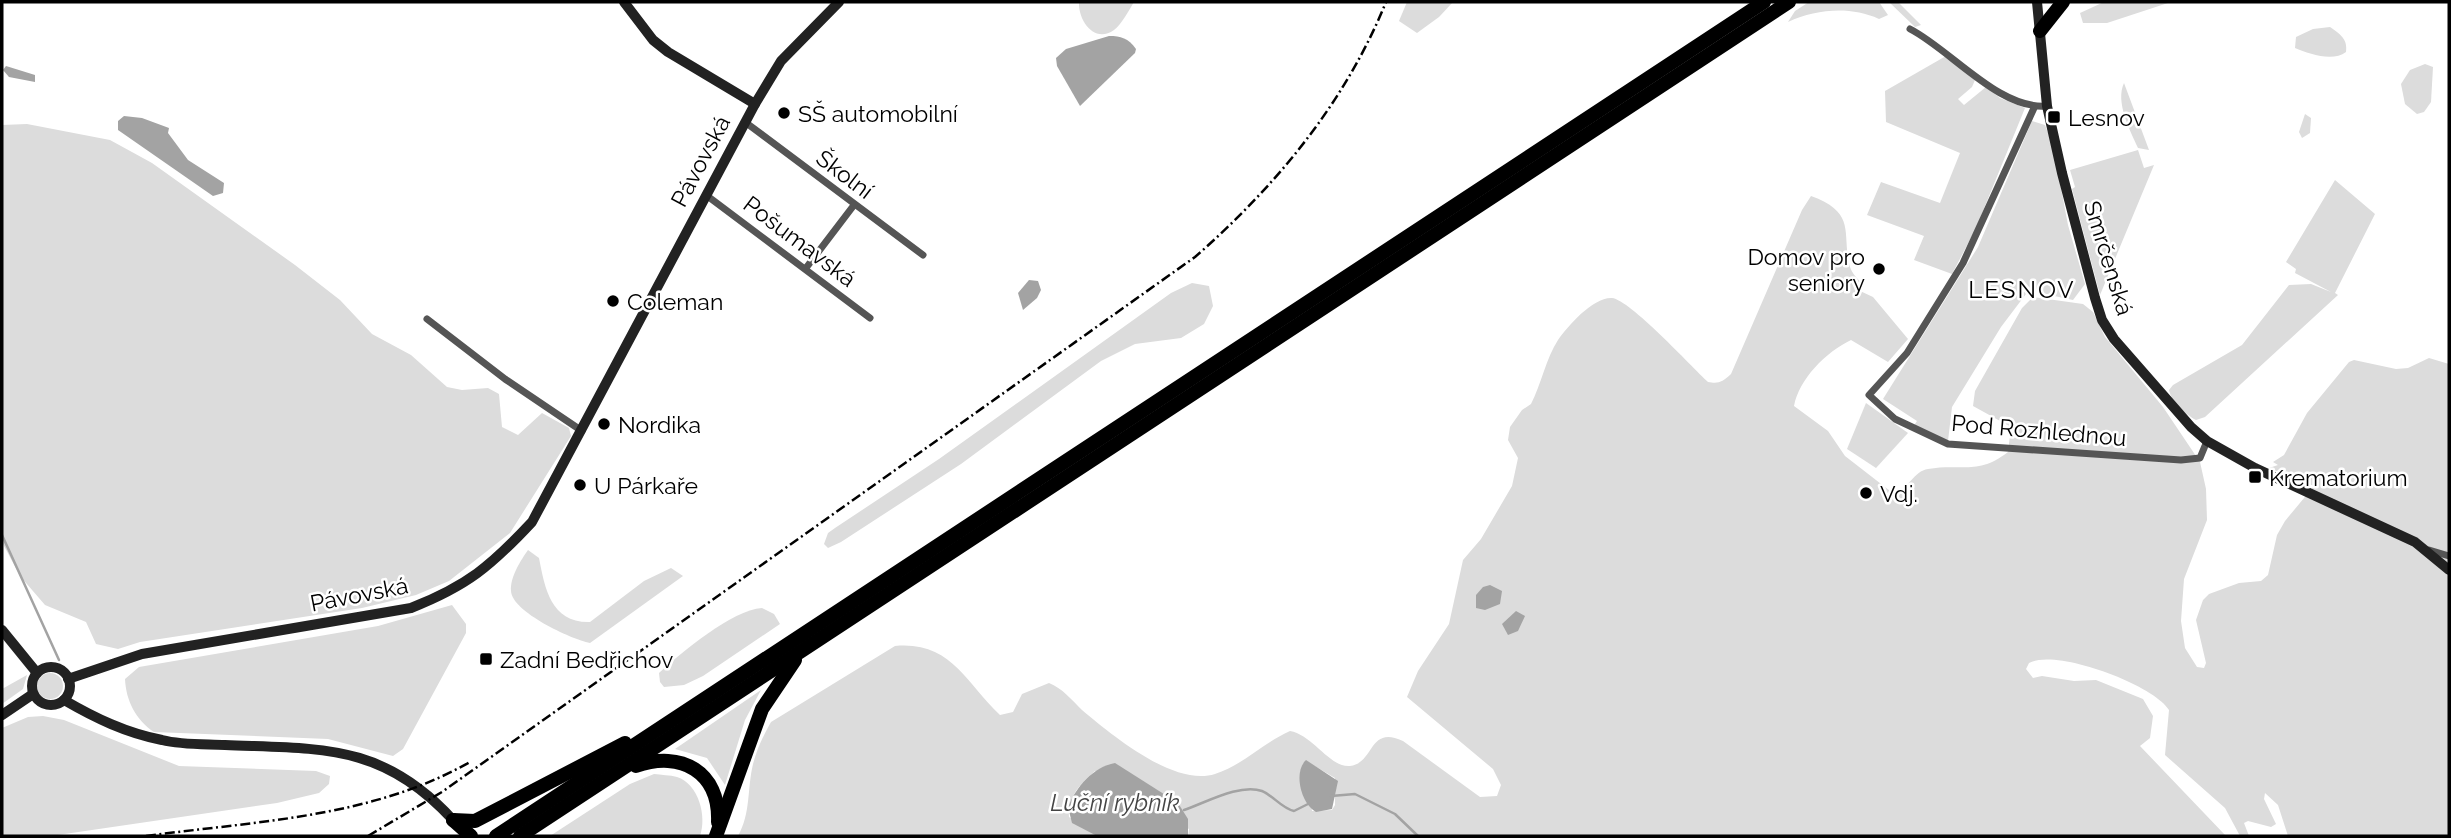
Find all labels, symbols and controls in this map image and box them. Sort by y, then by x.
place label: SŠ automobilní [798,100,959,127]
place label: Lesnov [2068,104,2145,131]
marker: SŠ automobilní [776,105,792,121]
marker: Lesnov [2046,109,2062,125]
street label: Pávovská [665,111,735,211]
street label: Školní [811,144,879,205]
street label: Pošumavská [739,190,861,292]
street label: Smrčenská [2079,198,2139,318]
place label: Domov pro seniory [1747,243,1865,296]
marker: Domov pro seniory [1871,261,1887,277]
district label: LESNOV [1968,275,2076,304]
place label: Coleman [627,288,723,315]
marker: Coleman [605,293,621,309]
street label: Pod Rozhlednou [1950,409,2128,451]
place label: Nordika [618,411,701,438]
marker: Nordika [596,416,612,432]
place label: Krematorium [2269,464,2408,491]
marker: Krematorium [2247,469,2263,485]
place label: U Párkaře [594,472,698,499]
marker: U Párkaře [572,477,588,493]
place label: Vdj. [1880,480,1918,507]
marker: Vdj. [1858,485,1874,501]
street label: Pávovská [308,571,410,617]
place label: Zadní Bedřichov [500,646,673,673]
marker: Zadní Bedřichov [478,651,494,667]
water label: Luční rybník [1050,788,1180,817]

